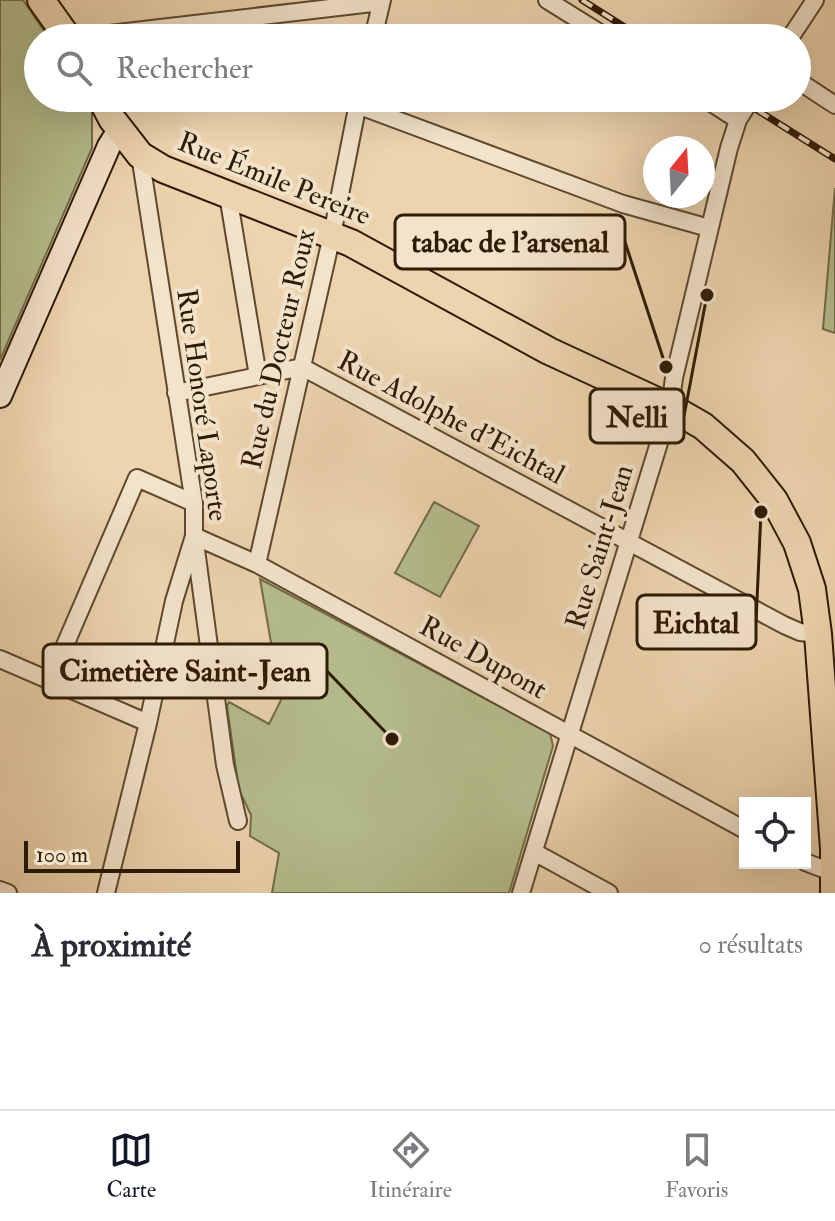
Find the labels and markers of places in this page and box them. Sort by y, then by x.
callout: tabac de l'arsenal [395,215,625,269]
callout: Nelli [590,389,684,443]
callout: Eichtal [637,595,756,649]
callout: Cimetière Saint-Jean [43,644,327,698]

